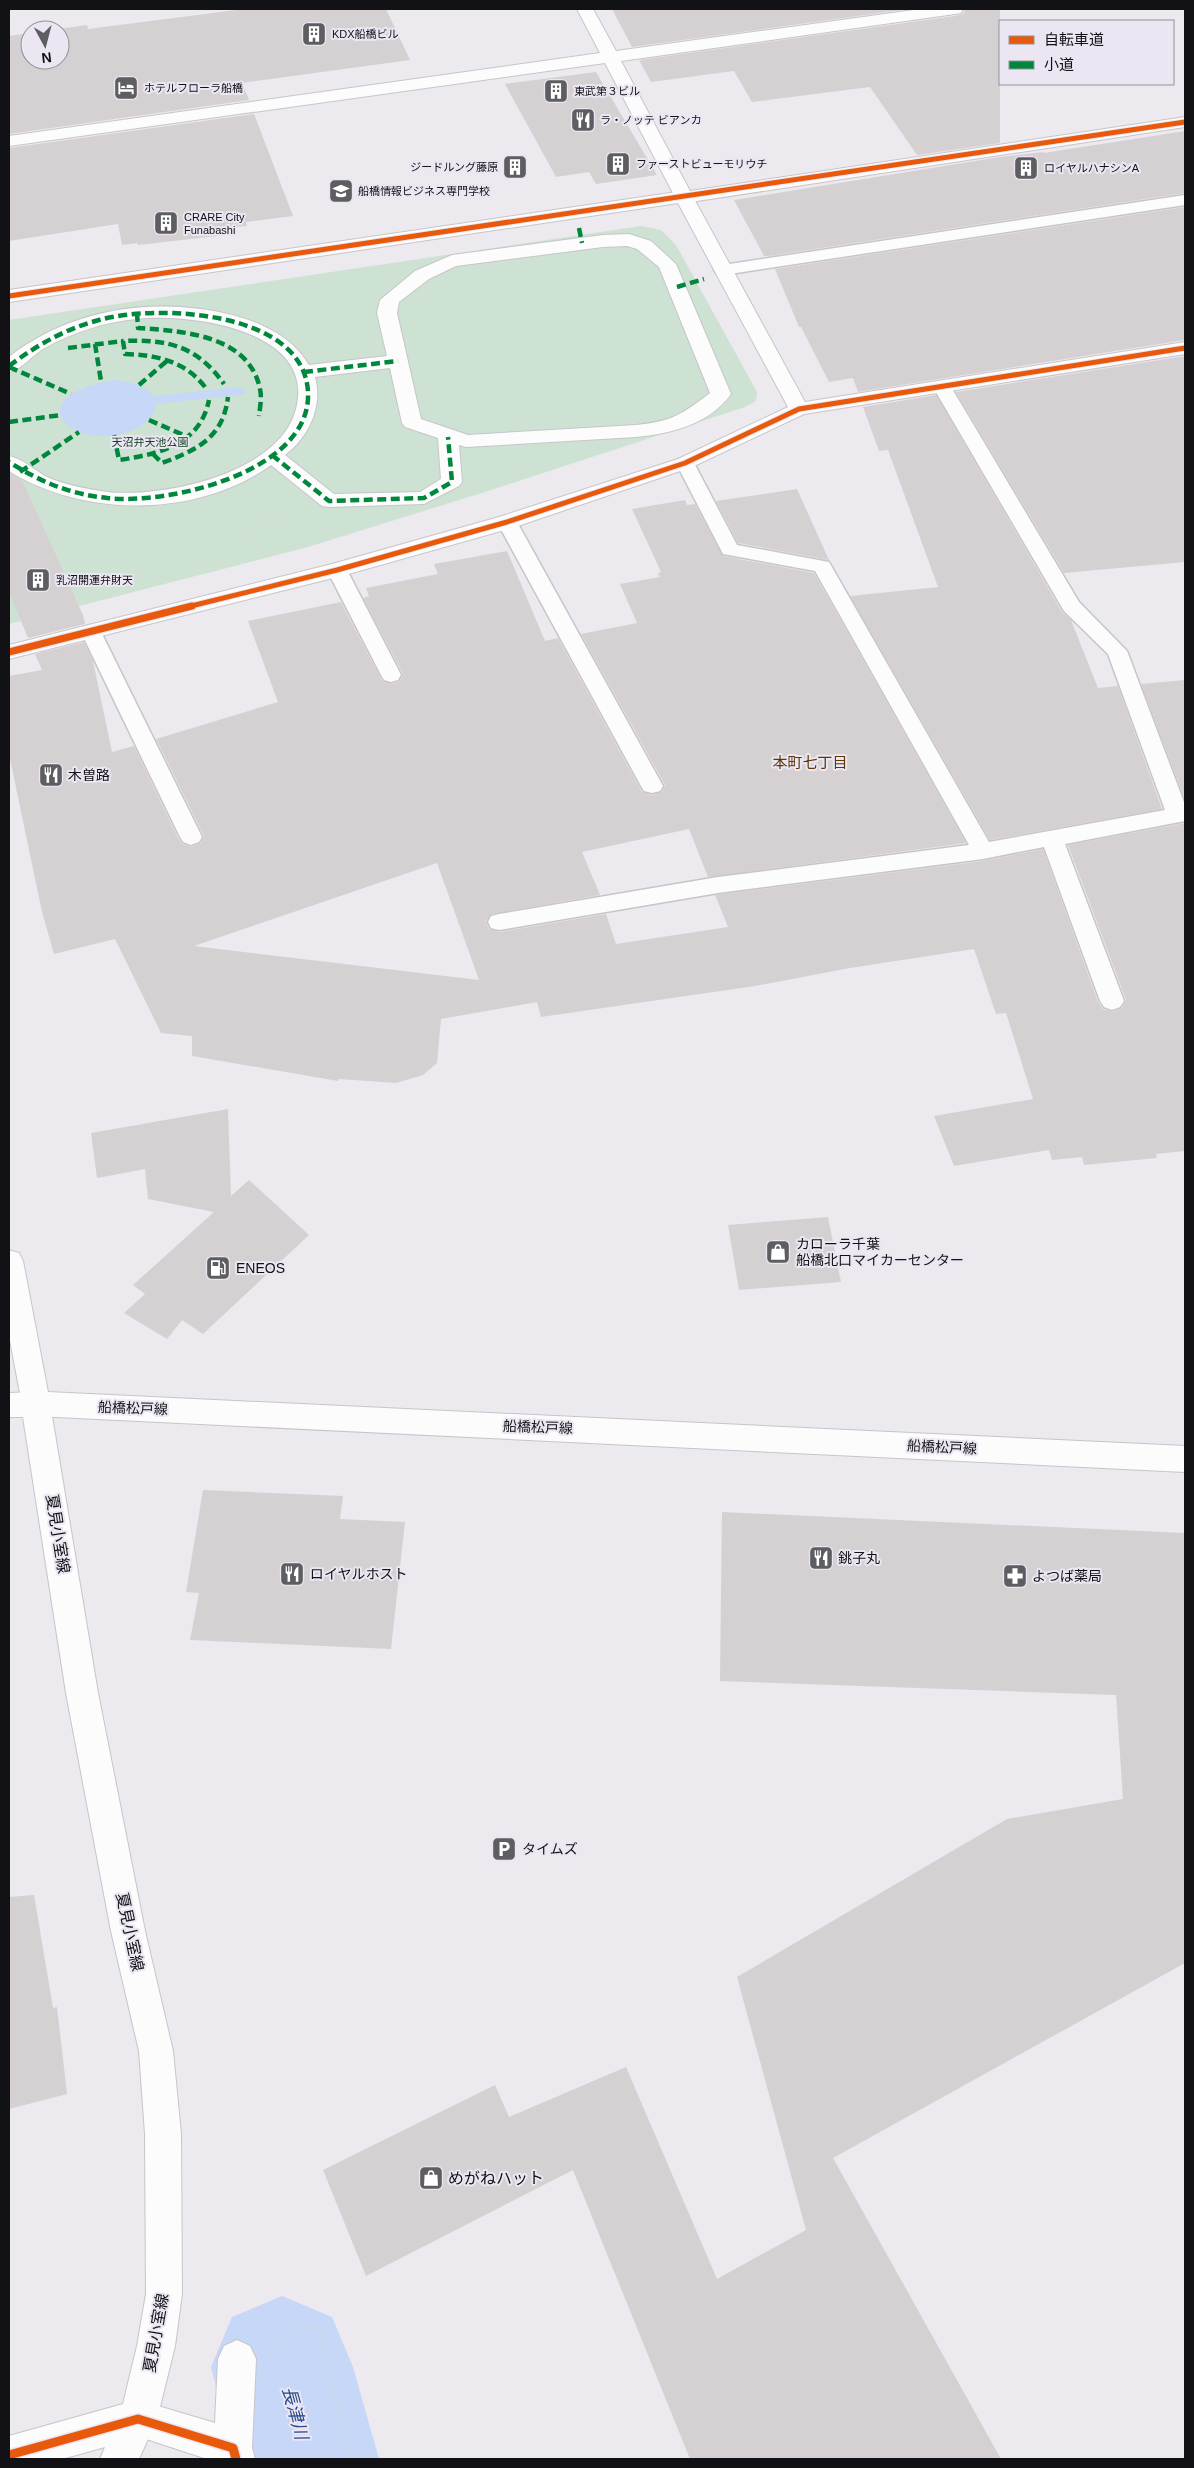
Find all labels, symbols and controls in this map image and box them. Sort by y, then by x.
north arrow [20,20,70,70]
legend [999,20,1174,85]
building icon: KDX船橋ビル [301,21,327,47]
place label: KDX船橋ビル [332,28,399,40]
text: 自転車道 [1044,31,1104,48]
text: N [41,49,53,66]
text: 小道 [1044,56,1074,73]
hotel icon: ホテルフローラ船橋 [113,75,139,101]
building icon: 東武第３ビル [543,78,569,104]
place label: ホテルフローラ船橋 [144,82,243,94]
place label: 東武第３ビル [574,85,640,97]
restaurant icon: ラ・ノッテ ビアンカ [570,107,596,133]
place label: ラ・ノッテ ビアンカ [600,114,701,126]
building icon: ファーストビューモリウチ [605,151,631,177]
building icon: ジードルング藤原 [502,154,528,180]
building icon: ロイヤルハナシンA [1013,155,1039,181]
place label: ファーストビューモリウチ [636,158,767,170]
place label: ジードルング藤原 [410,161,498,173]
place label: ロイヤルハナシンA [1044,162,1140,174]
school or university icon: 船橋情報ビジネス専門学校 [328,178,354,204]
place label: 船橋情報ビジネス専門学校 [358,185,490,197]
building icon: CRARE City Funabashi [153,210,179,236]
place label: CRARE City Funabashi [184,211,245,236]
park label: 天沼弁天池公園 [112,436,189,448]
building icon: 乳沼開運弁財天 [25,567,51,593]
place label: 乳沼開運弁財天 [56,574,133,586]
district label: 本町七丁目 [772,754,848,771]
restaurant icon: 木曽路 [38,762,64,788]
place label: 木曽路 [68,767,110,783]
place label: カローラ千葉 船橋北口マイカーセンター [796,1236,964,1268]
shop icon: カローラ千葉 船橋北口マイカーセンター [765,1239,791,1265]
fuel station icon: ENEOS [205,1255,231,1281]
place label: ENEOS [236,1260,285,1276]
street label: 船橋松戸線 [98,1399,168,1417]
street label: 船橋松戸線 [503,1418,573,1436]
street label: 船橋松戸線 [907,1437,977,1457]
street label: 夏見小室線 [43,1493,73,1575]
restaurant icon: 銚子丸 [808,1545,834,1571]
place label: 銚子丸 [838,1550,880,1566]
restaurant icon: ロイヤルホスト [279,1561,305,1587]
pharmacy icon: よつば薬局 [1002,1563,1028,1589]
place label: ロイヤルホスト [310,1566,408,1582]
place label: よつば薬局 [1032,1568,1102,1584]
parking icon: タイムズ [491,1836,517,1862]
place label: タイムズ [522,1841,578,1857]
street label: 夏見小室線 [113,1891,147,1973]
shop icon: めがねハット [418,2165,444,2191]
place label: めがねハット [448,2170,544,2187]
street label: 夏見小室線 [141,2292,171,2374]
water label: 長津川 [278,2384,312,2444]

